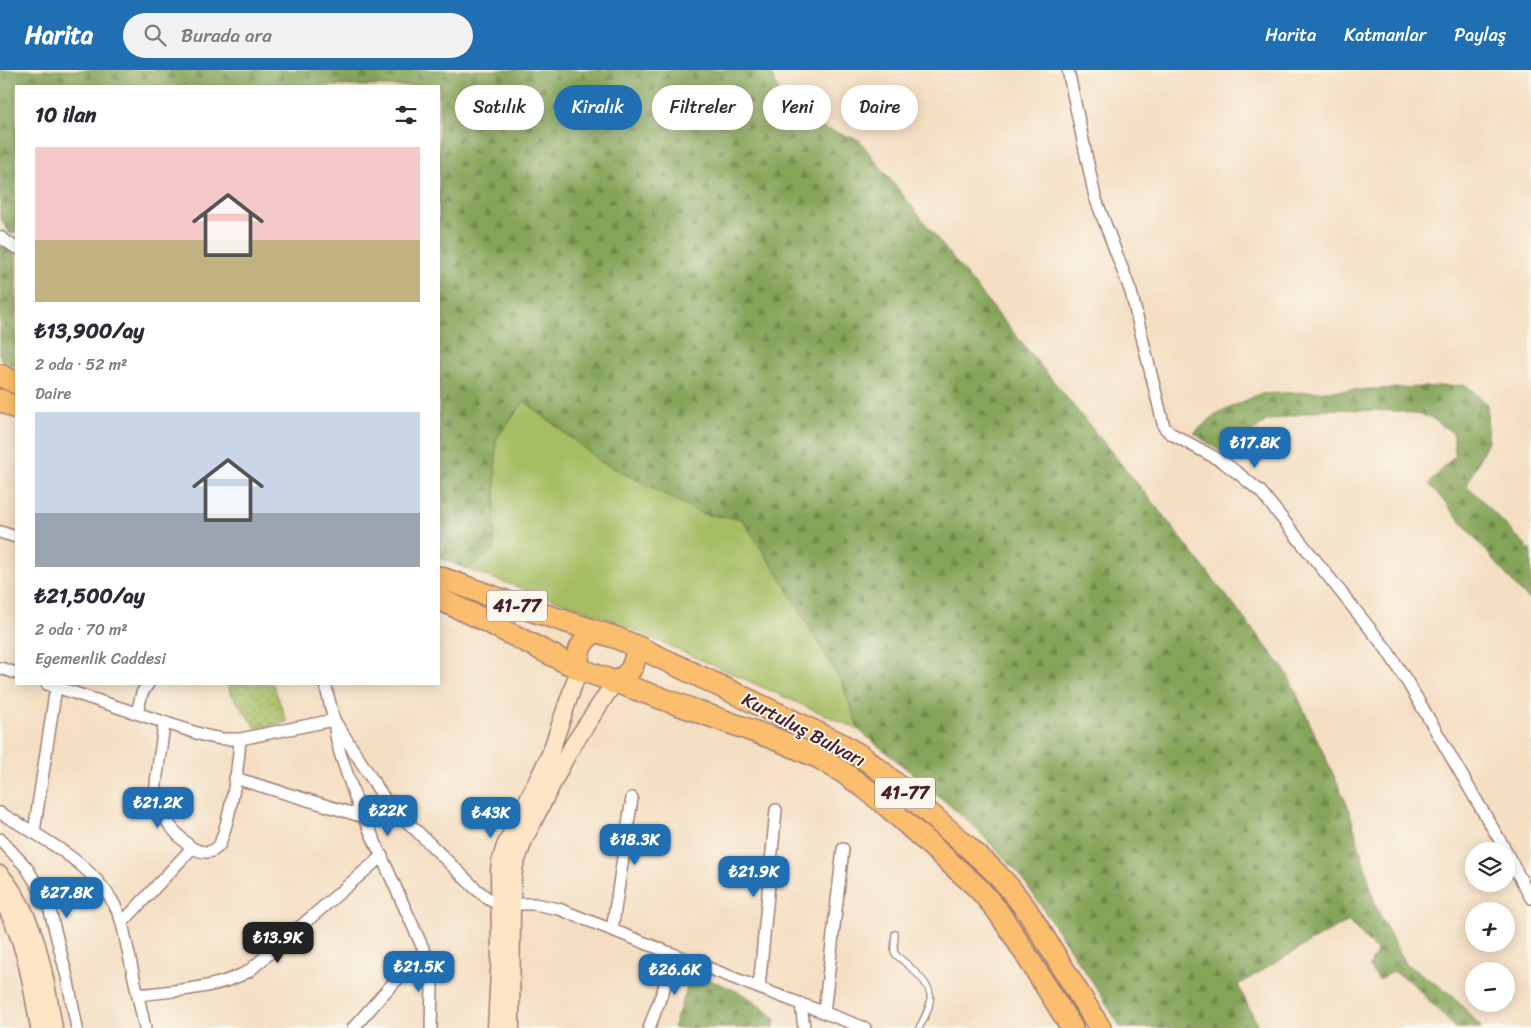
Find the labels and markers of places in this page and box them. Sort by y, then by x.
pin: ₺17.8K [1214,426,1296,469]
pin: ₺21.2K [117,786,199,829]
pin: ₺22K [358,794,418,837]
pin: ₺43K [461,796,521,839]
pin: ₺18.3K [594,824,676,866]
pin: ₺21.9K [713,856,795,898]
pin: ₺27.8K [26,876,108,919]
pin: ₺13.9K [237,922,319,964]
pin: ₺21.5K [378,950,460,993]
pin: ₺26.6K [634,954,716,996]

